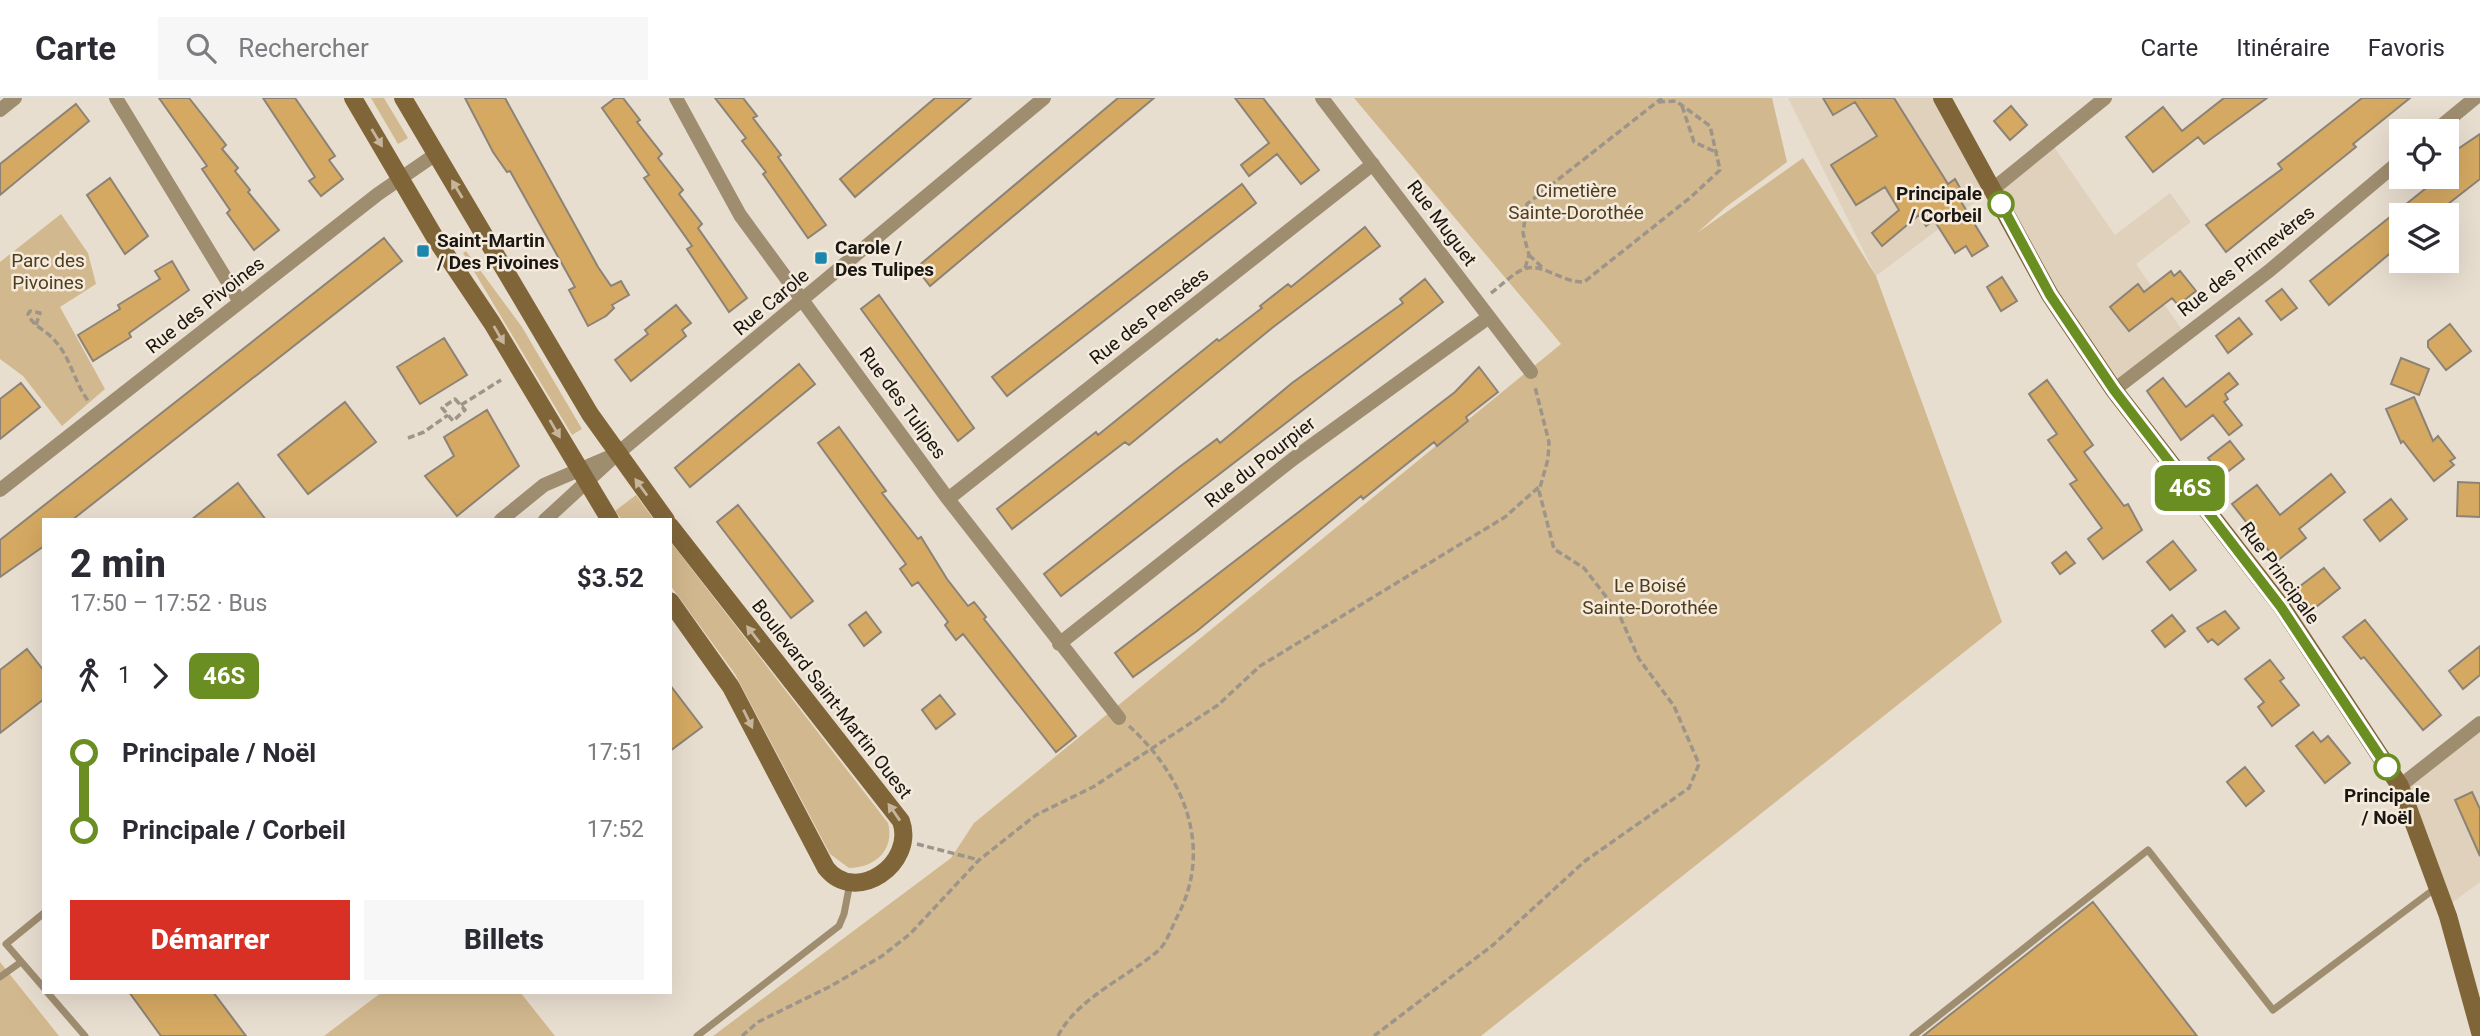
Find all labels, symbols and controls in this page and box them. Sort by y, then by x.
search box [158,17,648,80]
text: Carte [35,29,116,68]
icon: search [182,29,220,67]
text: Rechercher [238,33,369,63]
text: Carte [2140,34,2198,62]
text: Itinéraire [2236,34,2330,62]
text: Favoris [2368,34,2445,62]
map controls [2389,119,2459,273]
button: locate [2389,119,2459,189]
one-way arrow [370,129,383,148]
street label: Rue Muguet [1402,176,1482,270]
one-way arrow [450,179,463,198]
park label: Cimetière Sainte-Dorothée [1508,179,1644,224]
place label: Principale / Corbeil [1896,182,1982,227]
marker: Principale / Corbeil [1988,191,2014,217]
street label: Rue des Primevères [2173,200,2319,322]
button: layers [2389,203,2459,273]
place label: Saint-Martin / Des Pivoines [436,229,559,274]
place label: Carole / Des Tulipes [835,236,934,281]
marker: Saint-Martin / Des Pivoines [415,243,431,259]
park label: Parc des Pivoines [11,249,85,294]
marker: Carole / Des Tulipes [813,250,829,266]
street label: Rue des Pivoines [141,252,269,358]
street label: Rue des Pensées [1085,262,1213,370]
street label: Rue Carole [729,264,813,340]
one-way arrow [493,326,506,345]
street label: Rue des Tulipes [855,343,951,463]
street label: Rue du Pourpier [1200,411,1320,512]
one-way arrow [548,420,561,439]
line badge: 46S [2150,465,2230,511]
text: 46S [2169,474,2211,502]
one-way arrow [634,477,648,496]
street label: Rue Principale [2235,517,2325,629]
text: 2 min [70,542,166,586]
text: $3.52 [577,563,644,593]
park label: Le Boisé Sainte-Dorothée [1582,574,1718,619]
text: 17:50 – 17:52 · Bus [70,590,267,617]
street label: Boulevard Saint-Martin Ouest [747,595,917,803]
one-way arrow [746,625,760,643]
icon: walk [70,657,108,695]
icon: forward [141,657,179,695]
text: 1 [118,662,131,689]
text: 46S [203,662,245,690]
one-way arrow [743,709,754,729]
text: Principale / Noël [122,738,316,768]
text: 17:51 [587,739,644,766]
marker: Principale / Noël [2374,754,2400,780]
place label: Principale / Noël [2344,784,2430,829]
one-way arrow [887,803,901,821]
text: Principale / Corbeil [122,815,346,845]
text: 17:52 [587,816,644,843]
button: Démarrer [70,900,350,980]
button: Billets [364,900,644,980]

